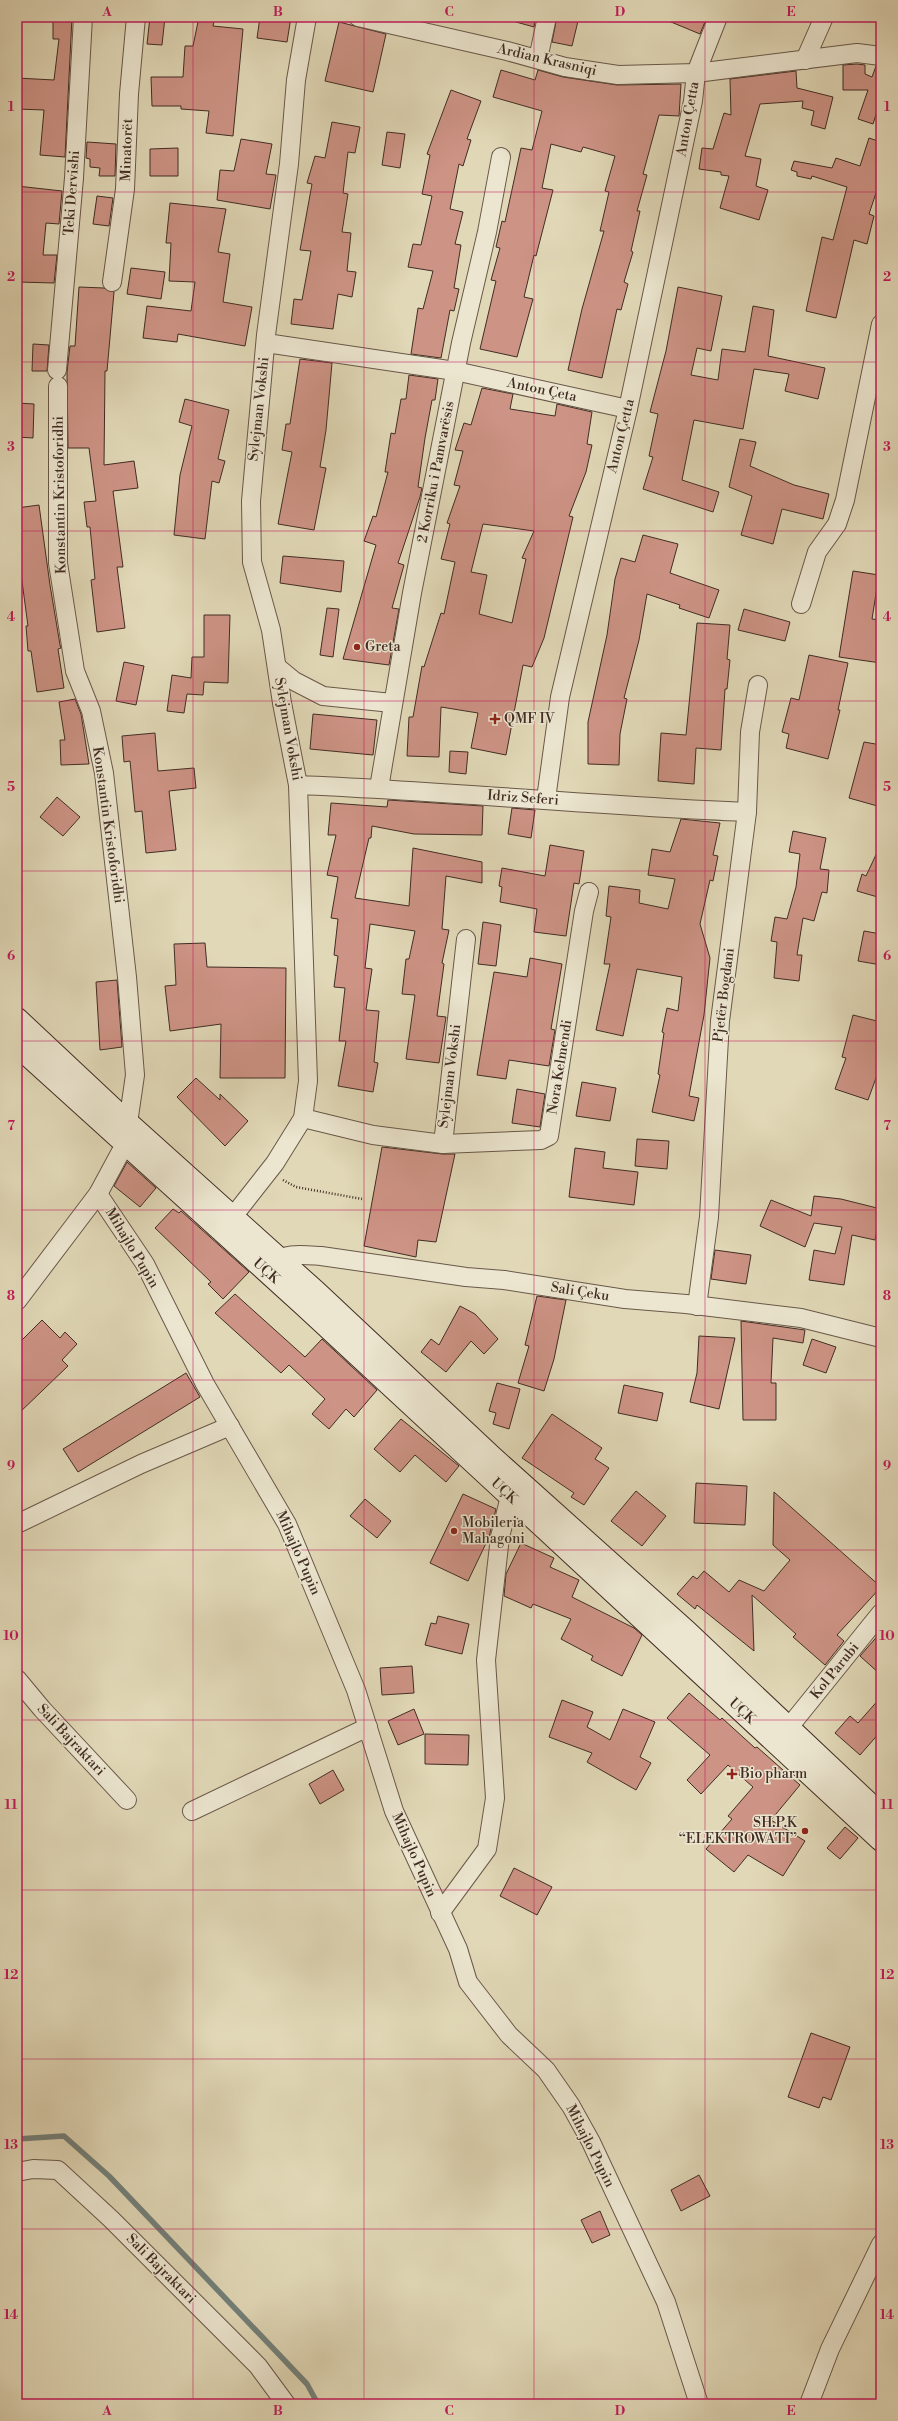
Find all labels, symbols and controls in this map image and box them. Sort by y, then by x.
text: A [101,4,112,20]
text: B [273,4,283,20]
text: C [444,4,454,20]
text: D [615,4,625,20]
text: E [786,4,796,20]
street label: Ardian Krasniqi [495,40,599,80]
street label: Anton Çetta [672,79,704,159]
text: 1 [8,99,15,115]
text: 1 [884,99,891,115]
street label: Minatorët [117,118,137,182]
street label: Teki Dervishi [60,149,84,236]
text: 2 [7,269,15,285]
text: 2 [883,269,891,285]
street label: Sylejman Vokshi [245,356,273,462]
street label: Anton Çeta [505,374,579,406]
street label: Anton Çetta [603,396,639,476]
street label: 2 Korriku i Pamvarësis [413,400,459,544]
street label: Konstantin Kristoforidhi [50,415,70,574]
text: 3 [7,439,15,455]
text: 3 [883,439,891,455]
text: 4 [7,609,16,625]
text: 4 [883,609,892,625]
place label: Greta [365,638,402,656]
marker: Greta [352,642,362,652]
street label: Sylejman Vokshi [270,676,306,782]
place label: QMF IV [504,710,556,728]
marker: QMF IV [489,713,501,725]
street label: Konstantin Kristoforidhi [88,745,128,905]
text: 5 [7,779,15,795]
text: 5 [883,779,891,795]
street label: Idriz Seferi [487,787,560,810]
street label: Pjetër Bogdani [709,946,739,1043]
text: 6 [7,948,15,964]
text: 6 [883,948,891,964]
street label: Nora Kelmendi [544,1018,576,1116]
street label: Sylejman Vokshi [435,1023,465,1129]
text: 7 [7,1118,15,1134]
text: 7 [883,1118,891,1134]
street label: Mihajlo Pupin [101,1205,163,1292]
street label: UÇK [249,1254,284,1288]
street label: Sali Çeku [549,1278,611,1306]
text: 8 [7,1288,15,1304]
text: 8 [883,1288,891,1304]
text: 9 [7,1458,15,1474]
text: 9 [883,1458,891,1474]
street label: UÇK [487,1474,522,1508]
street label: Mihajlo Pupin [271,1508,325,1599]
place label: Mobileria Mahagoni [462,1514,525,1548]
marker: Mobileria Mahagoni [449,1526,459,1536]
text: 10 [3,1628,19,1644]
text: 10 [879,1628,895,1644]
street label: Kol Parubi [807,1639,864,1703]
street label: UÇK [725,1694,760,1728]
street label: Sali Bajraktari [33,1700,109,1780]
place label: Bio pharm [739,1765,807,1783]
marker: Bio pharm [727,1769,737,1779]
text: 11 [5,1797,18,1813]
text: 11 [881,1797,894,1813]
street label: Mihajlo Pupin [387,1810,441,1901]
place label: SH.P.K “ELEKTROWATI” [679,1814,798,1848]
marker: SH.P.K “ELEKTROWATI” [800,1826,810,1836]
text: 12 [4,1967,18,1983]
text: 12 [880,1967,894,1983]
street label: Mihajlo Pupin [561,2102,619,2191]
text: 13 [4,2137,18,2153]
text: 13 [880,2137,894,2153]
street label: Sali Bajraktari [122,2230,200,2308]
text: 14 [4,2307,18,2323]
text: 14 [880,2307,894,2323]
text: A [101,2403,112,2419]
text: B [273,2403,283,2419]
text: C [444,2403,454,2419]
text: D [615,2403,625,2419]
text: E [786,2403,796,2419]

